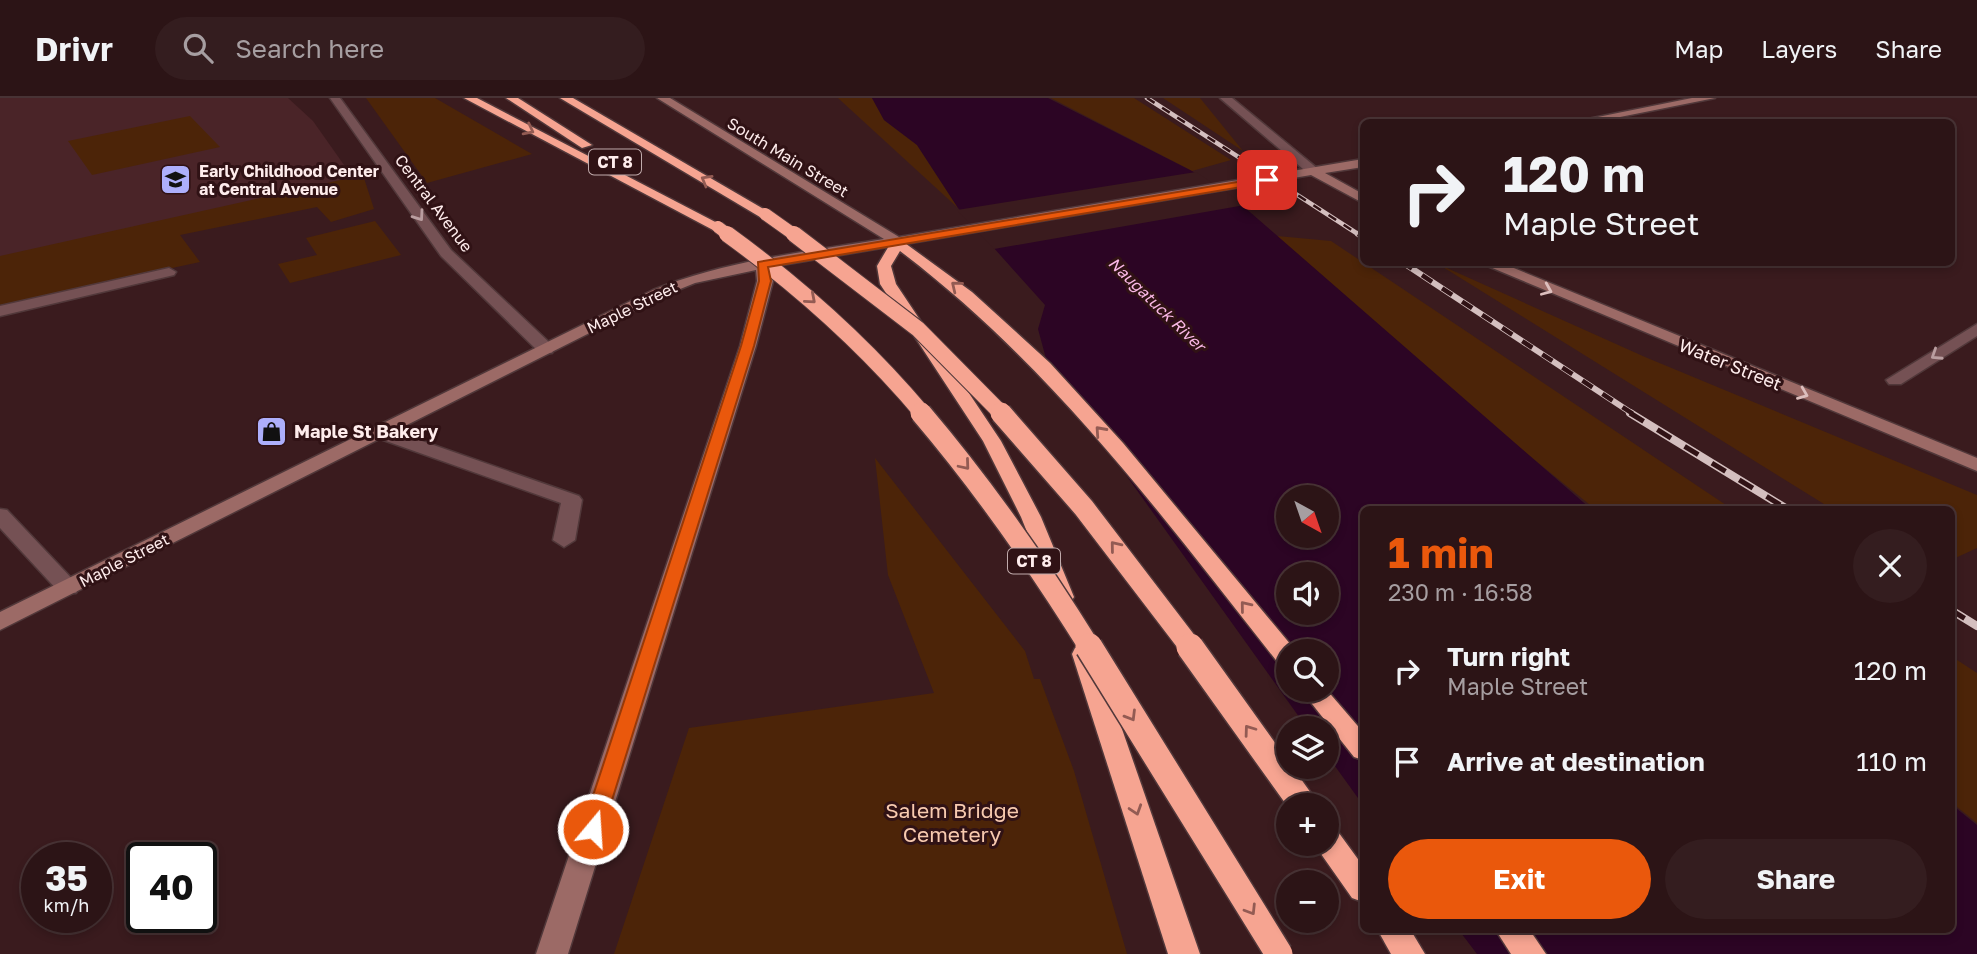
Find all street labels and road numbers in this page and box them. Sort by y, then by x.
street label: South Main Street [724,113,852,201]
street label: Central Avenue [391,150,477,256]
road number: CT 8 [589,150,641,174]
street label: Maple Street [583,276,681,338]
street label: Water Street [1676,333,1785,395]
street label: Maple Street [76,529,172,591]
road number: CT 8 [1008,548,1060,574]

